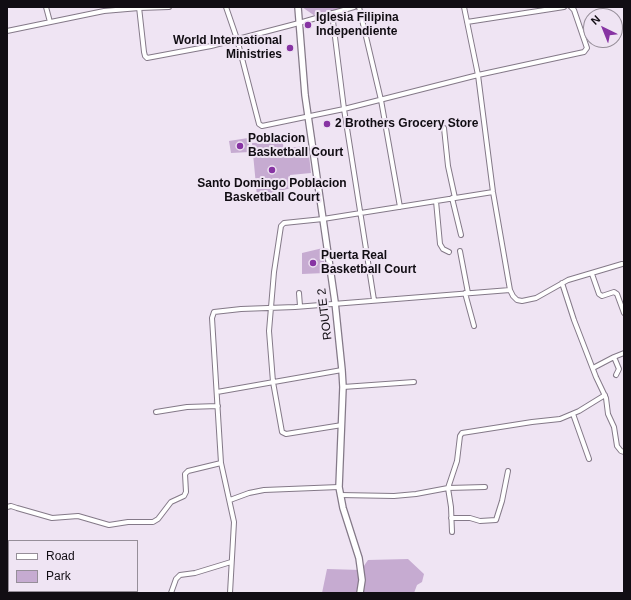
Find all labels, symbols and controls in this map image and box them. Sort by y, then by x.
north arrow [583,8,623,48]
place label: Iglesia Filipina Independiente [316,11,399,39]
text: N [588,13,602,27]
marker: Iglesia Filipina Independiente [303,20,313,30]
place label: World International Ministries [173,34,282,62]
marker: World International Ministries [285,43,295,53]
place label: 2 Brothers Grocery Store [335,117,478,131]
marker: 2 Brothers Grocery Store [322,119,332,129]
place label: Poblacion Basketball Court [248,132,343,160]
marker: Poblacion Basketball Court [235,141,245,151]
marker: Santo Domingo Poblacion Basketball Court [267,165,277,175]
place label: Santo Domingo Poblacion Basketball Court [197,177,347,205]
place label: Puerta Real Basketball Court [321,249,416,277]
marker: Puerta Real Basketball Court [308,258,318,268]
street label: ROUTE 2 [315,287,335,341]
legend [8,540,138,592]
text: Road [46,549,75,563]
text: Park [46,569,71,583]

